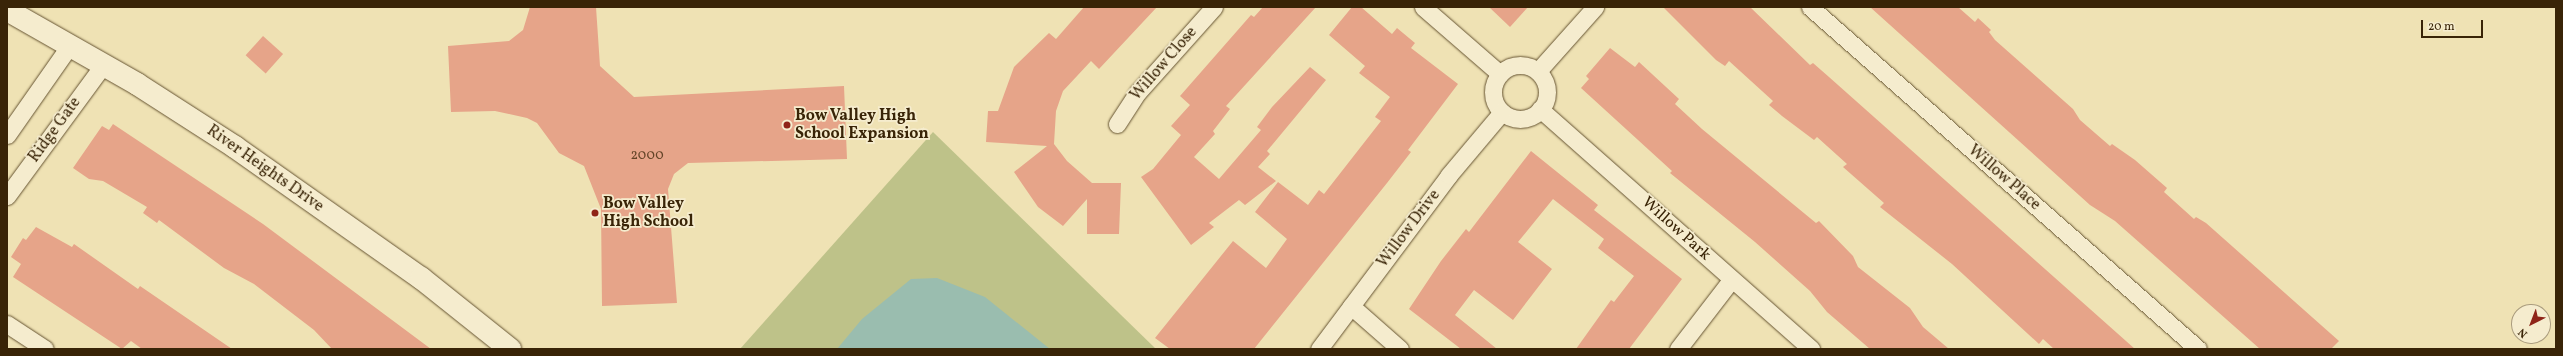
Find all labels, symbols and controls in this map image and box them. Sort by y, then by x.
scale bar [2423,12,2485,38]
text: 20 m [2428,19,2455,35]
street label: Willow Close [1127,23,1201,105]
street label: Ridge Gate [25,94,85,166]
place label: Bow Valley High School Expansion [795,106,929,144]
marker: Bow Valley High School Expansion [782,120,792,130]
street label: River Heights Drive [203,121,327,217]
street label: Willow Place [1963,141,2045,215]
house number: 2000 [630,148,664,164]
street label: Willow Drive [1373,186,1445,272]
street label: Willow Park [1637,193,1715,265]
place label: Bow Valley High School [603,194,694,232]
marker: Bow Valley High School [590,208,600,218]
north arrow [2511,304,2551,344]
text: N [2515,324,2531,341]

